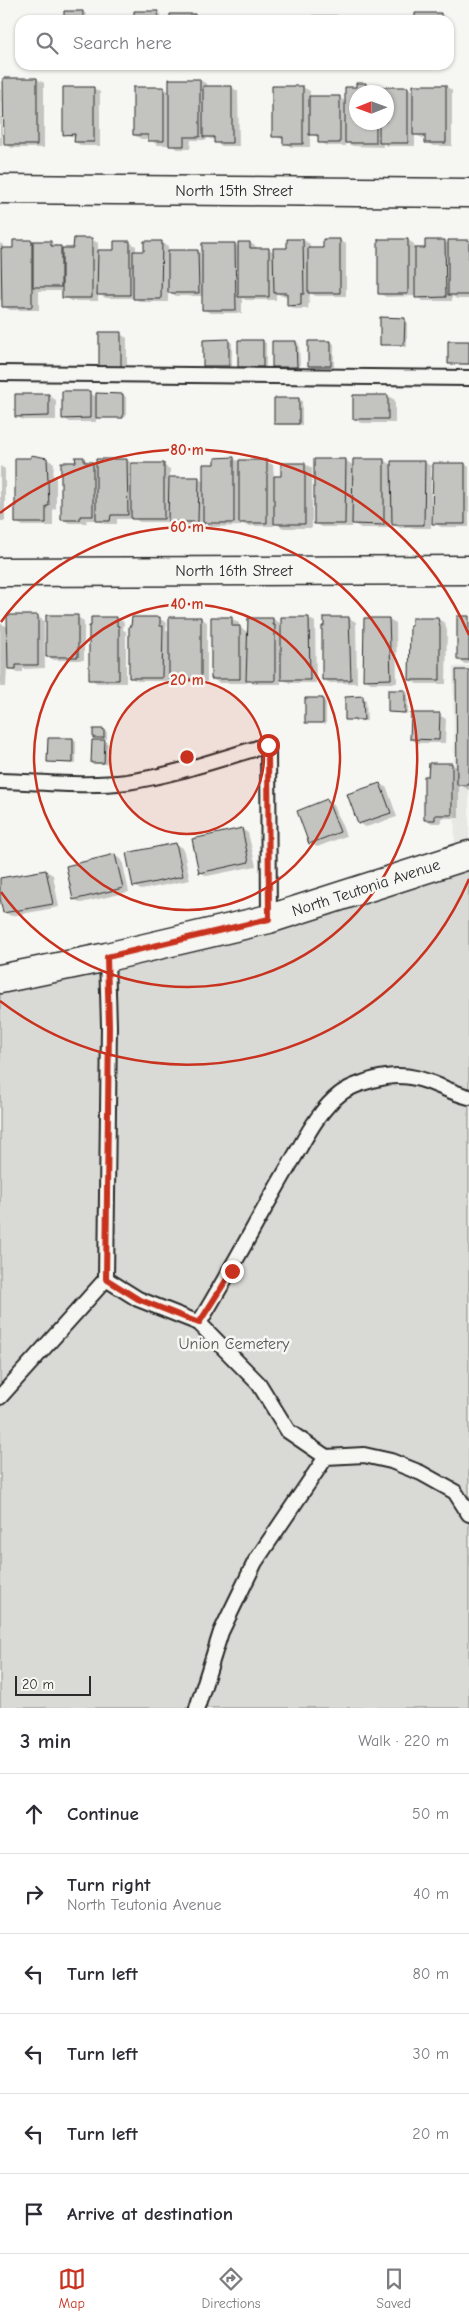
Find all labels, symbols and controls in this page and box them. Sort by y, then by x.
search box [15,15,454,70]
icon: search [33,29,61,57]
text: Search here [73,32,172,54]
north arrow [349,85,394,130]
street label: North 15th Street [175,182,293,200]
text: 80 m [170,441,204,459]
text: 60 m [170,518,204,536]
street label: North 16th Street [175,562,293,580]
text: 40 m [171,595,204,613]
text: 20 m [170,671,204,689]
route start [257,734,280,757]
centre of rings [178,748,196,766]
street label: North Teutonia Avenue [290,856,442,920]
route end [221,1260,244,1283]
park label: Union Cemetery [179,1335,290,1353]
scale bar [15,1673,91,1696]
text: 20 m [22,1676,54,1693]
text: 3 min [20,1729,71,1753]
text: Walk · 220 m [358,1732,449,1750]
icon: ahead [20,1800,48,1828]
text: Continue [67,1803,139,1825]
text: 50 m [412,1805,449,1823]
text: Turn right [67,1874,151,1896]
icon: right [20,1880,48,1908]
text: 40 m [413,1885,449,1903]
text: North Teutonia Avenue [67,1896,221,1914]
icon: left [20,1960,48,1988]
text: Turn left [67,1963,138,1985]
text: 80 m [412,1965,449,1983]
icon: left [20,2040,48,2068]
text: Turn left [67,2043,138,2065]
text: 30 m [413,2045,449,2063]
icon: left [20,2120,48,2148]
text: Turn left [67,2123,138,2145]
text: 20 m [412,2125,449,2143]
icon: arrive [20,2200,48,2228]
text: Arrive at destination [67,2203,233,2225]
tab: Map [58,2265,86,2312]
tab: Directions [201,2265,261,2312]
tab: Saved [376,2265,411,2312]

